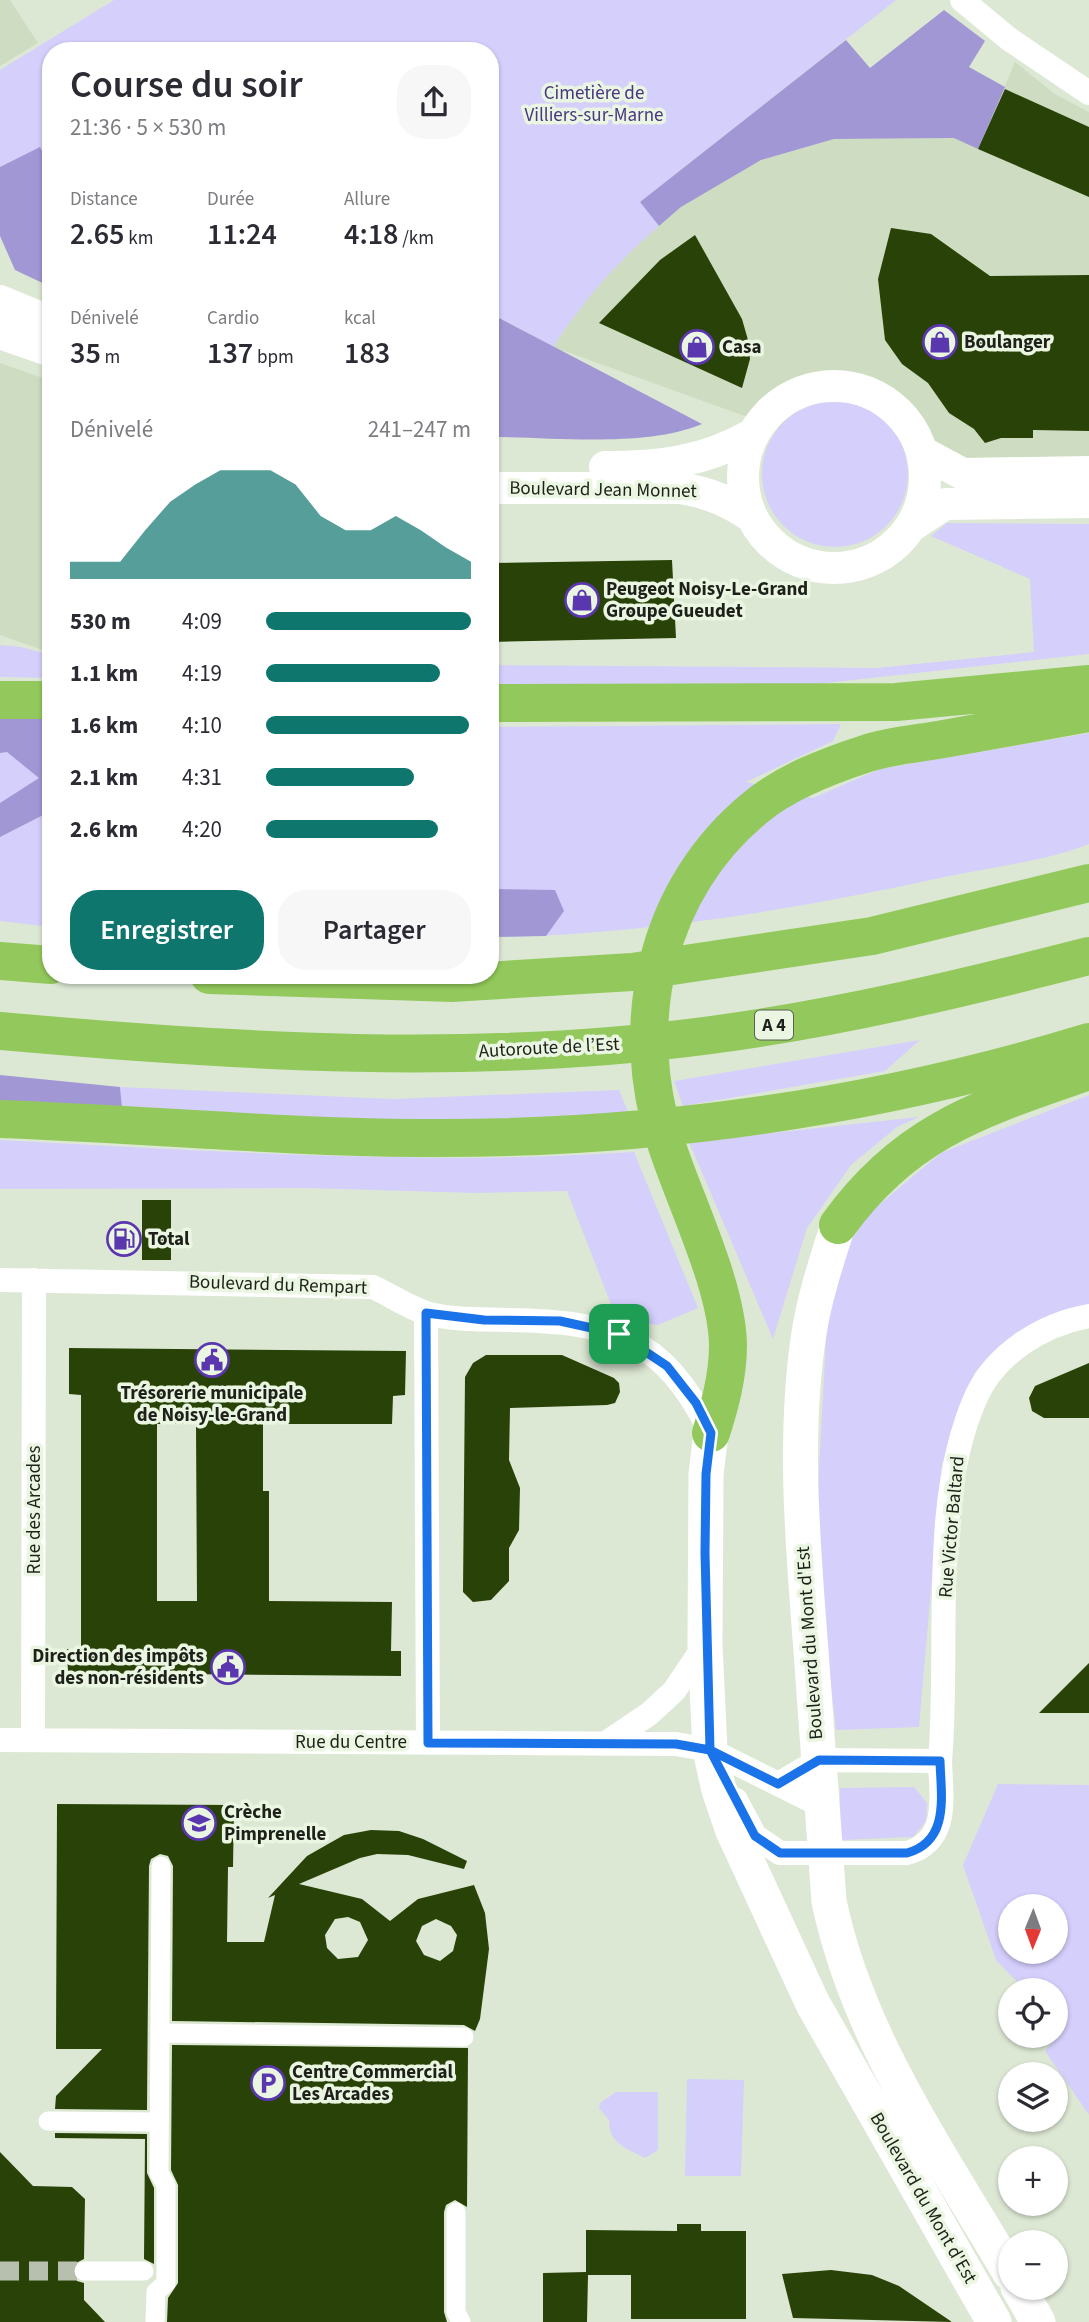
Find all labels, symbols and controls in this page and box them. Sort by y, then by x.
text: Course du soir [70,58,303,112]
button: share [397,65,471,139]
park label: Cimetière de Villiers-sur-Marne [525,80,663,129]
text: 21:36 · 5 × 530 m [70,111,226,144]
text: Distance [70,186,138,213]
text: Durée [207,186,254,213]
text: Allure [344,186,390,213]
text: 2.65 [70,213,124,256]
text: 11:24 [207,213,277,256]
text: 4:18 [344,213,398,256]
text: km [124,225,153,252]
text: /km [398,225,434,252]
text: Dénivelé [70,305,139,332]
text: Cardio [207,305,259,332]
text: kcal [344,305,376,332]
shop icon: Boulanger [921,323,959,361]
shop icon: Casa [678,328,716,366]
place label: Boulanger [964,329,1051,356]
text: 35 [70,332,101,375]
text: 137 [207,332,253,375]
text: 183 [344,332,390,375]
place label: Casa [722,334,762,361]
text: m [101,344,120,371]
text: bpm [253,344,294,371]
text: Dénivelé [70,413,153,446]
text: 241–247 m [368,413,471,446]
street label: Boulevard Jean Monnet [509,475,698,505]
place label: Peugeot Noisy-Le-Grand Groupe Gueudet [606,576,808,625]
shop icon: Peugeot Noisy-Le-Grand Groupe Gueudet [563,581,601,619]
text: 530 m [70,605,131,638]
text: 4:09 [182,605,222,638]
text: 1.1 km [70,657,138,690]
text: 4:19 [182,657,222,690]
text: 1.6 km [70,709,138,742]
text: 4:10 [182,709,222,742]
text: 2.1 km [70,761,138,794]
text: 4:31 [182,761,222,794]
text: 2.6 km [70,813,138,846]
text: 4:20 [182,813,222,846]
button: Enregistrer [70,890,264,970]
button: Partager [278,890,471,970]
road number: A 4 [755,1010,793,1040]
street label: Autoroute de l’Est [478,1031,621,1065]
fuel station icon: Total [105,1220,143,1258]
place label: Total [148,1226,190,1253]
street label: Boulevard du Rempart [188,1268,368,1302]
pin [589,1304,649,1364]
icon: arrive [600,1315,638,1353]
public building icon: Trésorerie municipale de Noisy-le-Grand [193,1341,231,1379]
place label: Trésorerie municipale de Noisy-le-Grand [121,1380,304,1429]
street label: Rue des Arcades [21,1446,48,1574]
street label: Rue Victor Baltard [932,1455,972,1599]
street label: Boulevard du Mont d'Est [790,1545,830,1741]
place label: Direction des impôts des non-résidents [32,1643,204,1692]
public building icon: Direction des impôts des non-résidents [209,1648,247,1686]
street label: Rue du Centre [295,1729,407,1756]
place label: Crèche Pimprenelle [224,1799,327,1848]
school or university icon: Crèche Pimprenelle [180,1804,218,1842]
north arrow [998,1894,1068,1964]
map controls [998,1894,1068,2300]
button: locate [998,1978,1068,2048]
place label: Centre Commercial Les Arcades [292,2059,454,2108]
button: layers [998,2062,1068,2132]
parking icon: Centre Commercial Les Arcades [249,2064,287,2102]
street label: Boulevard du Mont d'Est [863,2107,983,2289]
button: + [998,2146,1068,2216]
button: − [998,2230,1068,2300]

